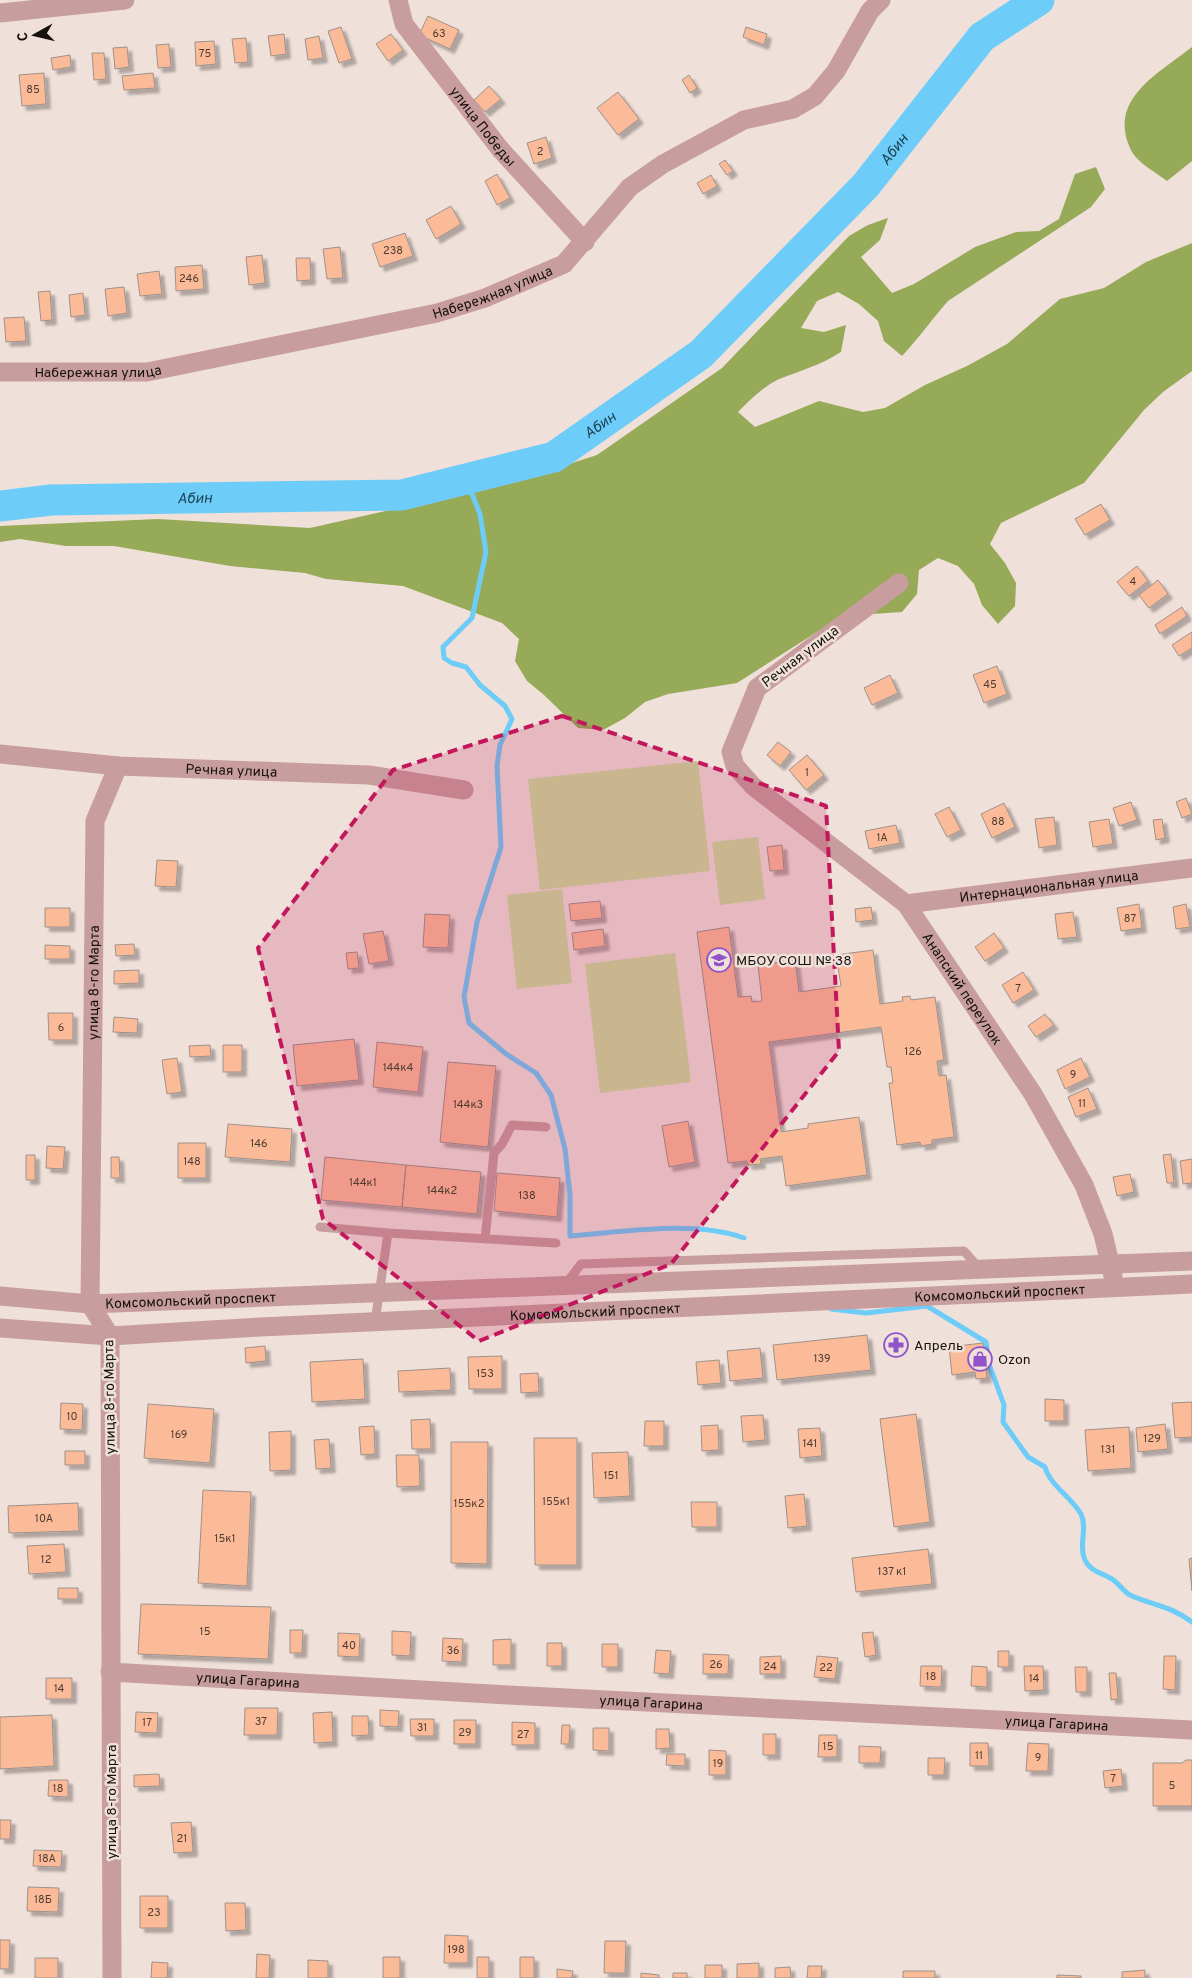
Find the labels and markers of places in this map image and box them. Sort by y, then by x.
school or university icon: МБОУ СОШ № 38 [706,947,732,973]
place label: МБОУ СОШ № 38 [736,953,852,970]
pharmacy icon: Апрель [883,1332,909,1358]
place label: Апрель [914,1338,963,1355]
shop icon: Ozon [967,1346,993,1372]
place label: Ozon [998,1352,1031,1369]

